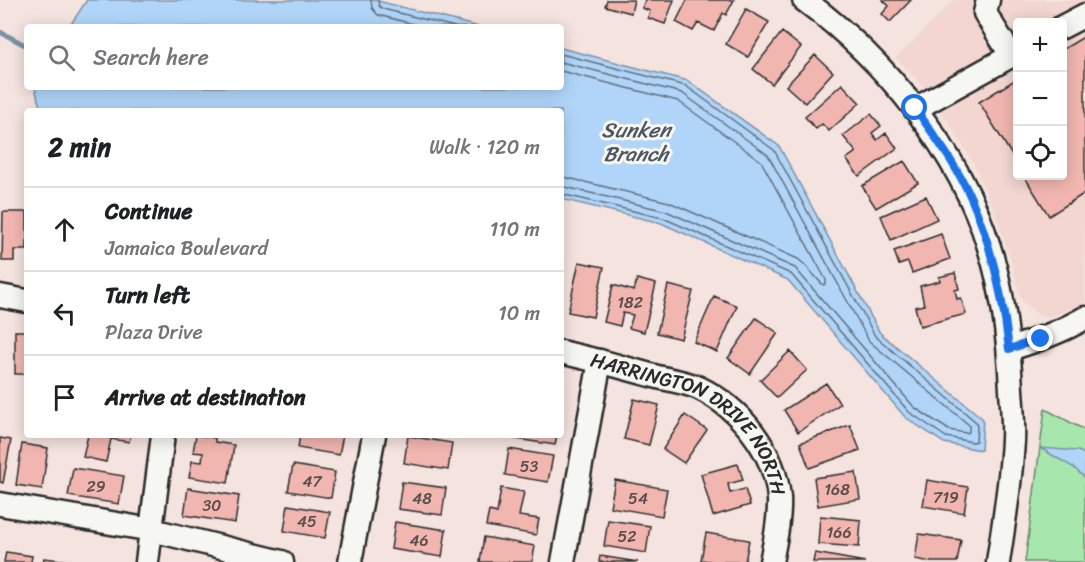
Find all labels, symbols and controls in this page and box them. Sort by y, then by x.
map controls [1013,18,1067,180]
button: + [1013,18,1067,72]
search box [24,24,564,90]
text: Search here [93,38,209,77]
icon: search [45,41,78,74]
button: − [1013,72,1067,126]
route start [901,94,927,120]
water label: Sunken Branch [601,111,673,173]
text: 2 min [48,124,111,170]
button: locate [1013,126,1067,180]
text: Walk · 120 m [429,130,540,165]
text: Continue [105,192,193,231]
text: 110 m [490,212,540,247]
icon: ahead [48,213,81,246]
text: Jamaica Boulevard [105,231,268,266]
text: Turn left [105,276,190,315]
house number: 182 [617,288,643,317]
text: 10 m [498,296,540,331]
icon: left [48,297,81,330]
text: Plaza Drive [105,315,203,350]
route end [1027,325,1053,351]
street label: HARRINGTON DRIVE NORTH [587,342,796,498]
text: Arrive at destination [105,378,306,417]
icon: arrive [48,381,81,414]
house number: 53 [520,452,538,481]
house number: 47 [302,467,322,496]
house number: 29 [86,472,106,501]
house number: 168 [824,475,850,504]
house number: 719 [933,483,959,512]
house number: 48 [412,484,432,513]
house number: 54 [628,484,648,513]
house number: 30 [203,491,221,520]
house number: 45 [297,507,317,536]
house number: 166 [826,518,852,547]
house number: 52 [617,522,637,551]
house number: 46 [409,526,429,555]

